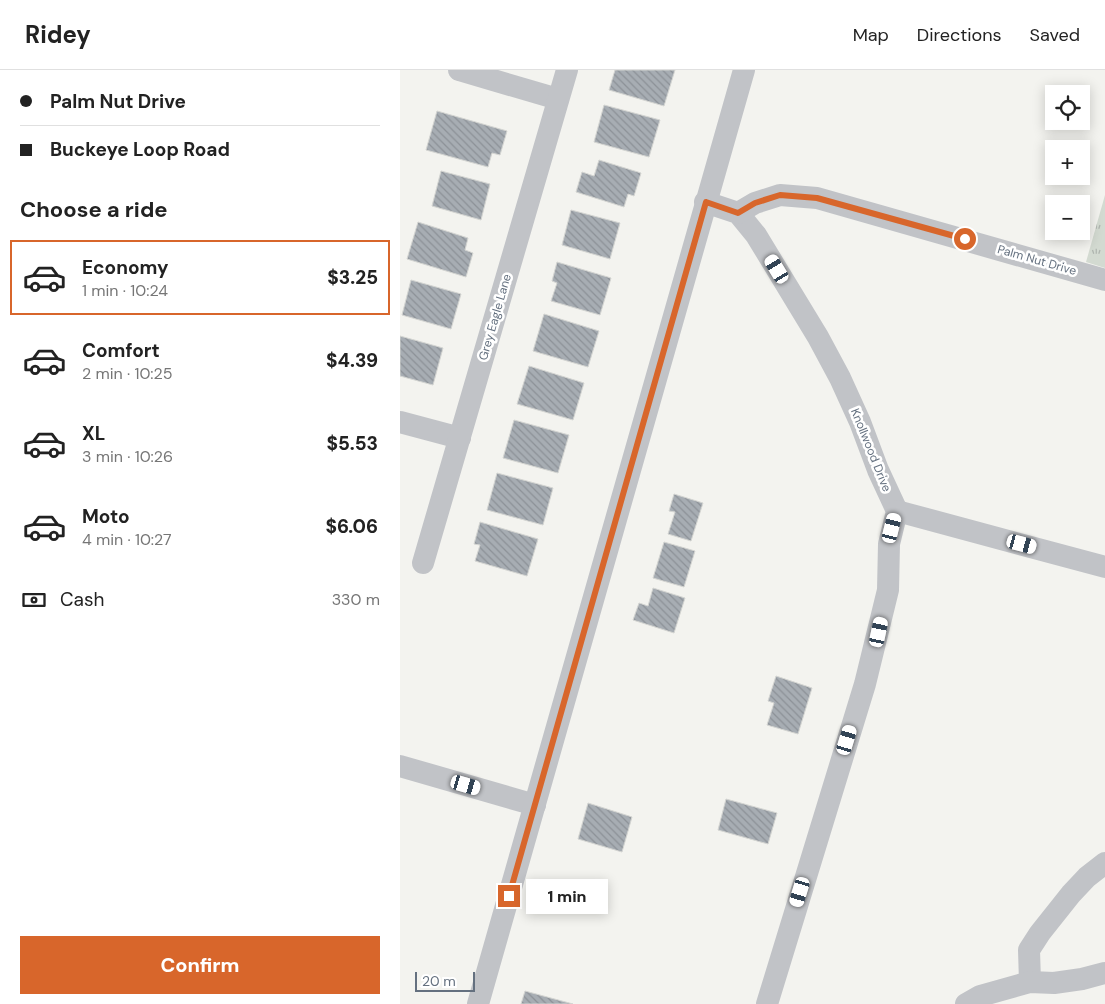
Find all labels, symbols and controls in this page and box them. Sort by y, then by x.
text: Ridey [25,19,91,50]
text: Map [853,23,889,47]
text: Directions [917,23,1002,47]
text: Saved [1030,23,1080,47]
map controls [1045,85,1090,240]
button: locate [1045,85,1090,130]
text: Palm Nut Drive [50,89,186,114]
text: Buckeye Loop Road [50,137,230,162]
button: + [1045,140,1090,185]
text: Choose a ride [20,195,168,224]
button: − [1045,195,1090,240]
route start [954,228,976,250]
street label: Palm Nut Drive [996,241,1078,279]
car [762,252,791,286]
icon: car [22,255,67,300]
text: Economy [82,255,169,280]
text: $3.25 [327,265,378,290]
street label: Grey Eagle Lane [475,272,515,362]
text: 1 min · 10:24 [82,280,168,301]
icon: car [22,338,67,383]
text: Comfort [82,338,160,363]
text: $4.39 [326,348,378,373]
text: 2 min · 10:25 [82,363,173,384]
street label: Knollwood Drive [847,406,895,494]
icon: car [22,421,67,466]
text: XL [82,421,105,446]
text: $5.53 [326,431,378,456]
text: 3 min · 10:26 [82,446,173,467]
icon: car [22,504,67,549]
text: Moto [82,504,130,529]
car [881,512,902,544]
text: $6.06 [325,514,378,539]
text: 4 min · 10:27 [82,529,172,550]
car [1005,533,1038,555]
icon: cash [20,586,48,614]
text: Cash [60,587,104,612]
text: 330 m [332,589,380,610]
car [868,616,889,648]
car [835,723,858,757]
car [449,774,482,796]
car [788,875,811,909]
callout: 1 min [526,878,609,914]
route end [498,885,520,907]
text: 1 min [547,886,587,907]
button: Confirm [20,936,380,994]
scale bar [415,969,475,992]
text: 20 m [422,972,456,990]

